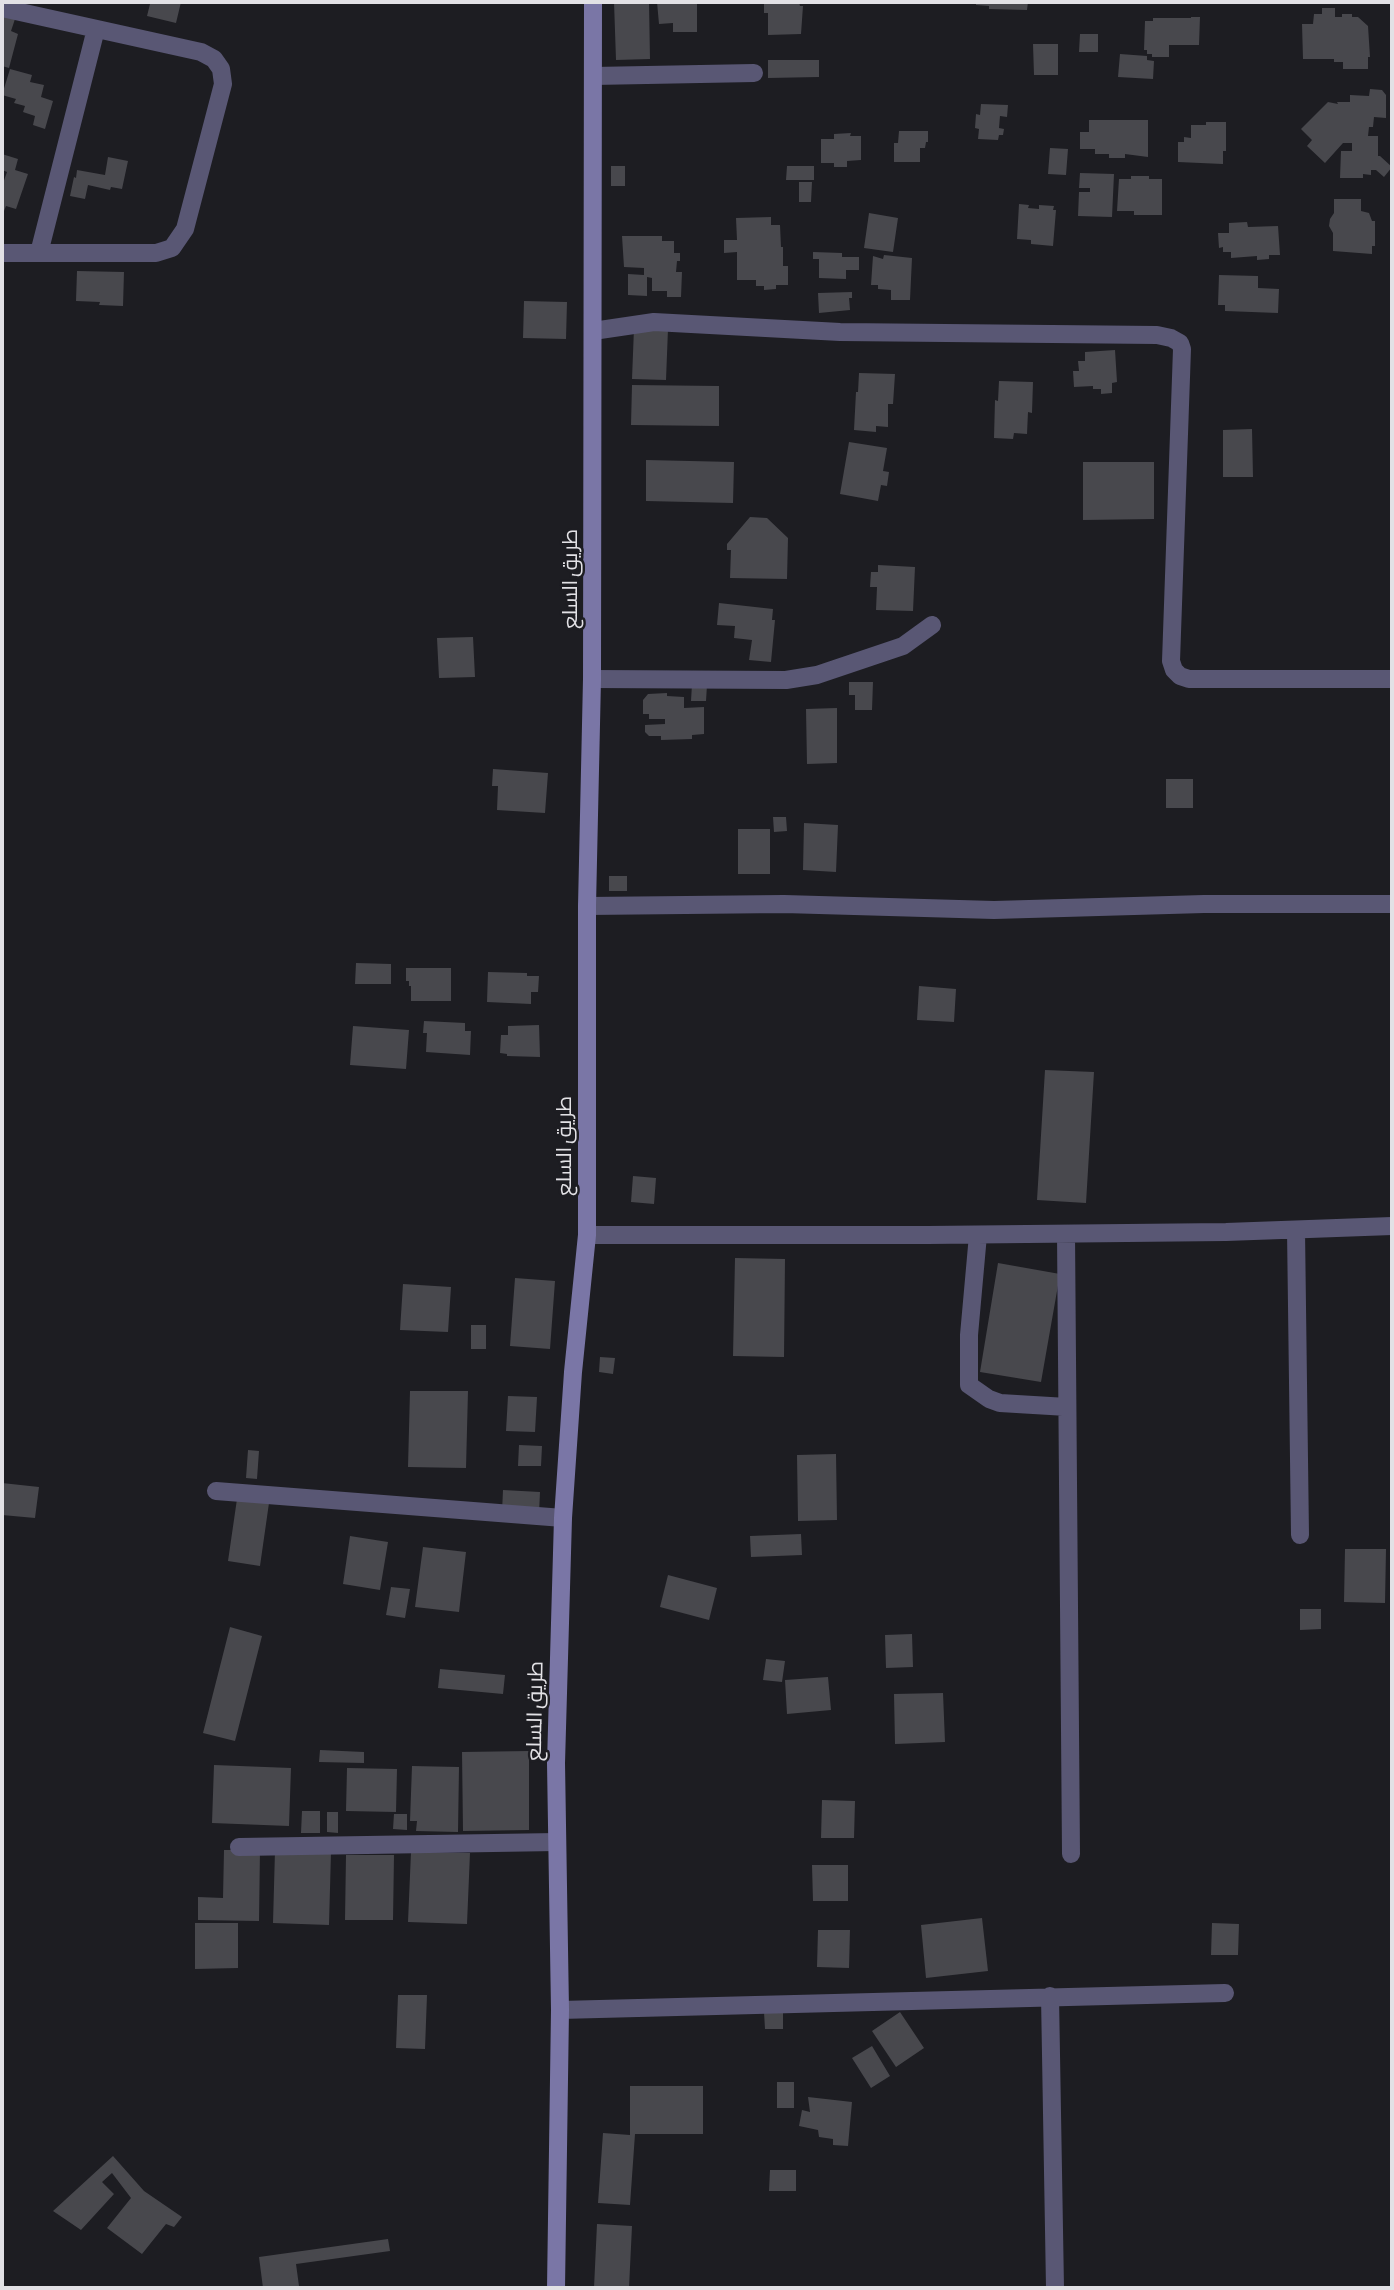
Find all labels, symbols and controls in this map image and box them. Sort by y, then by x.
street label: طريق السلع [557,529,583,629]
street label: طريق السلع [551,1096,577,1196]
street label: طريق السلع [522,1661,548,1761]

